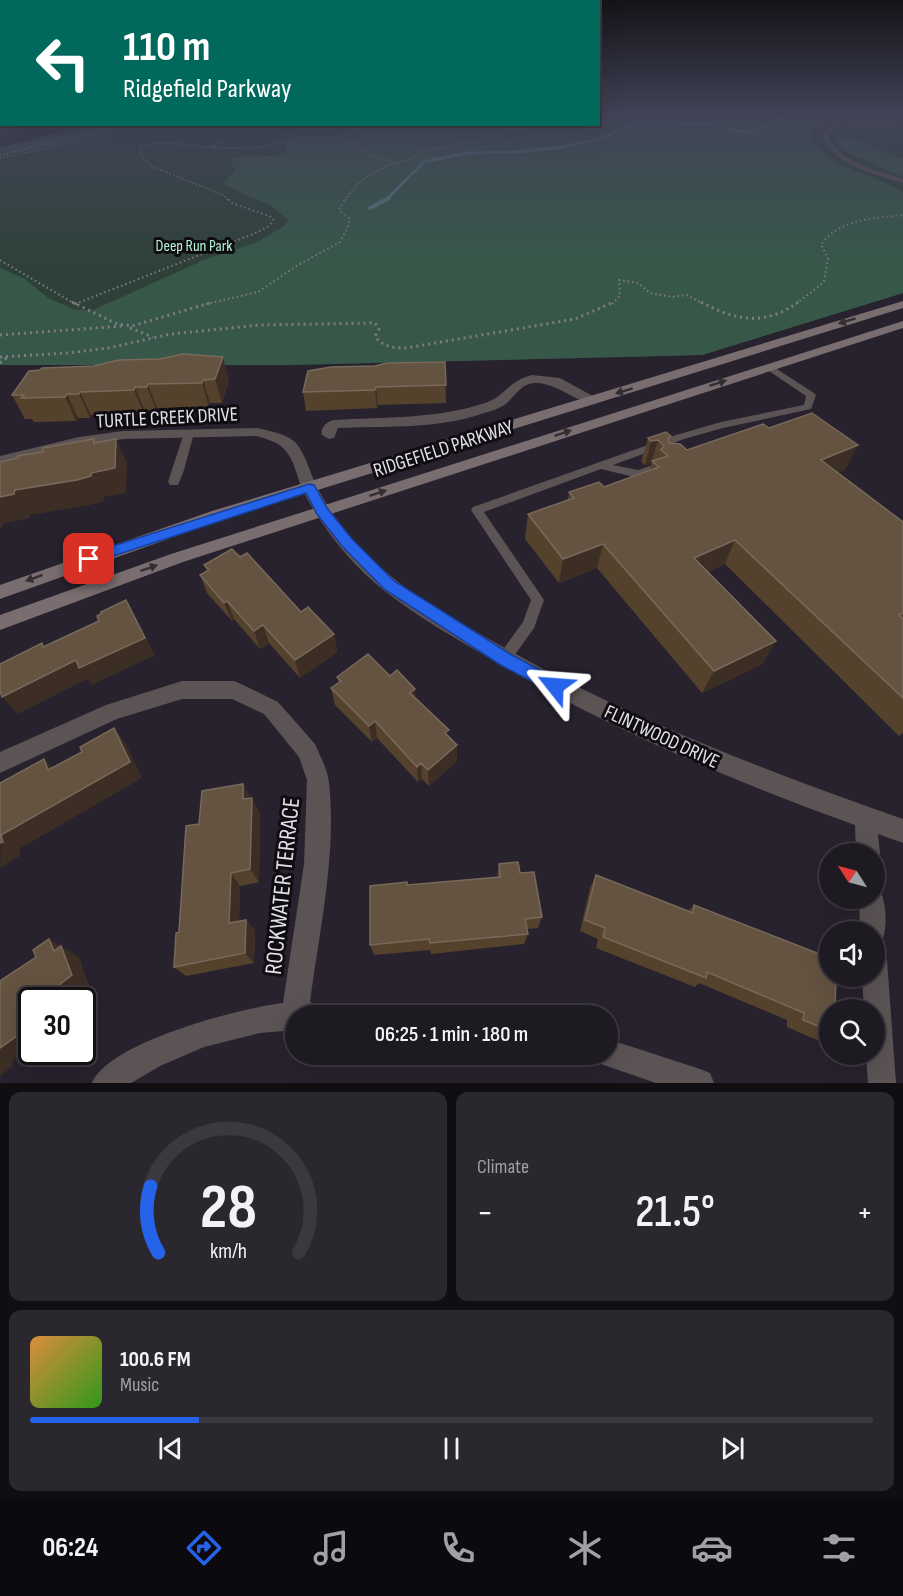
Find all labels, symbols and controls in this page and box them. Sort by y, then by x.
text: 110 m [123,22,210,73]
icon: left [24,24,102,102]
text: Ridgefield Parkway [123,73,291,105]
park label: Deep Run Park [156,237,232,256]
one-way arrow [838,317,856,326]
one-way arrow [709,378,727,387]
one-way arrow [615,387,633,396]
street label: TURTLE CREEK DRIVE [96,402,239,434]
street label: RIDGEFIELD PARKWAY [370,415,517,483]
one-way arrow [554,428,572,437]
one-way arrow [369,488,387,497]
pin [63,533,114,584]
icon: arrive [72,542,105,575]
one-way arrow [140,562,158,572]
one-way arrow [25,574,43,584]
position arrow [523,654,587,718]
street label: FLINTWOOD DRIVE [600,700,723,774]
street label: ROCKWATER TERRACE [259,796,306,976]
north arrow [819,843,885,909]
map controls [819,843,885,1065]
button: sound [819,921,885,987]
speed limit sign: 30 [18,987,96,1065]
button: search [819,999,885,1065]
text: 06:25 · 1 min · 180 m [375,1021,528,1048]
text: Climate [477,1155,529,1179]
text: 28 [200,1171,256,1246]
text: 21.5° [635,1185,715,1240]
text: − [477,1193,493,1233]
text: + [857,1193,873,1233]
text: km/h [209,1240,247,1265]
text: 100.6 FM [120,1346,191,1373]
text: Music [120,1373,159,1397]
icon: previous [154,1432,187,1465]
icon: pause [435,1432,468,1465]
icon: next [716,1432,749,1465]
icon: directions [183,1527,225,1569]
icon: music [310,1527,352,1569]
icon: phone [437,1527,479,1569]
icon: climate [564,1527,606,1569]
icon: car [691,1527,733,1569]
icon: filters [818,1527,860,1569]
text: 06:24 [43,1532,98,1564]

